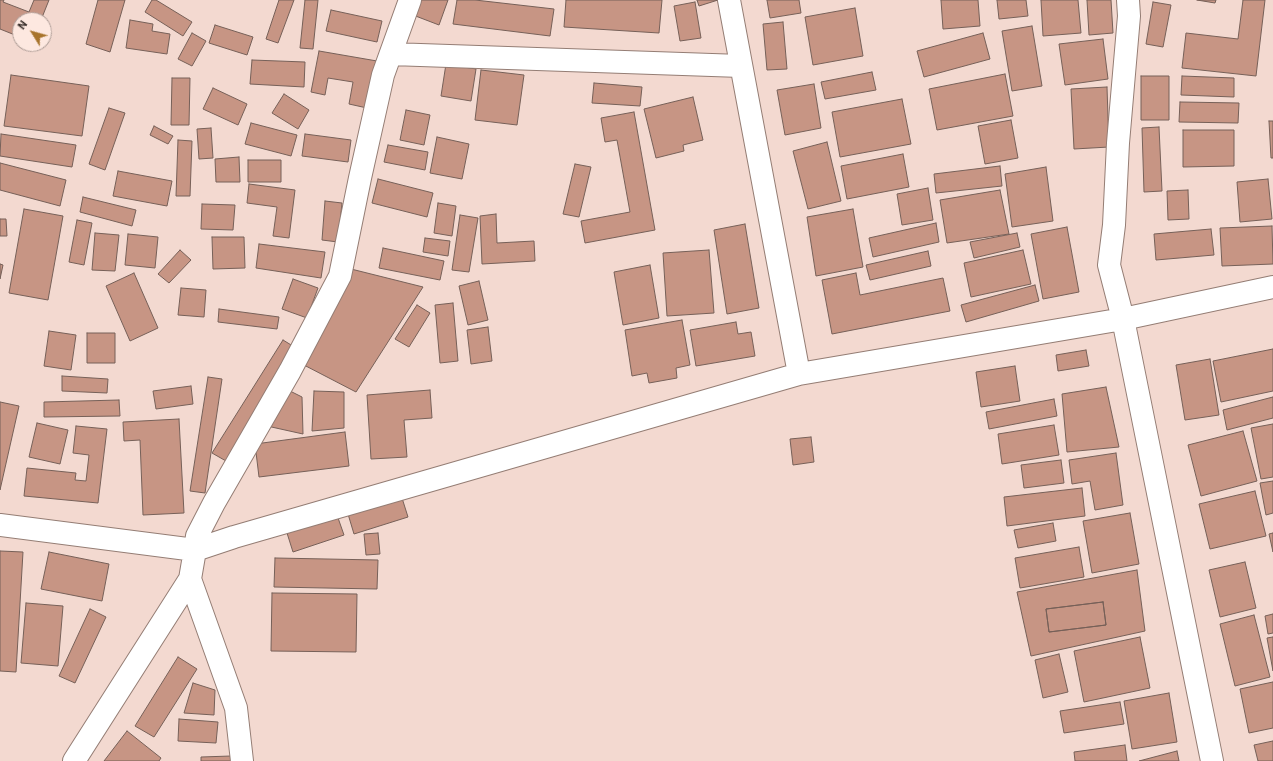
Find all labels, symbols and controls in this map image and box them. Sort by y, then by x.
north arrow [12,12,52,52]
text: N [15,18,30,32]

